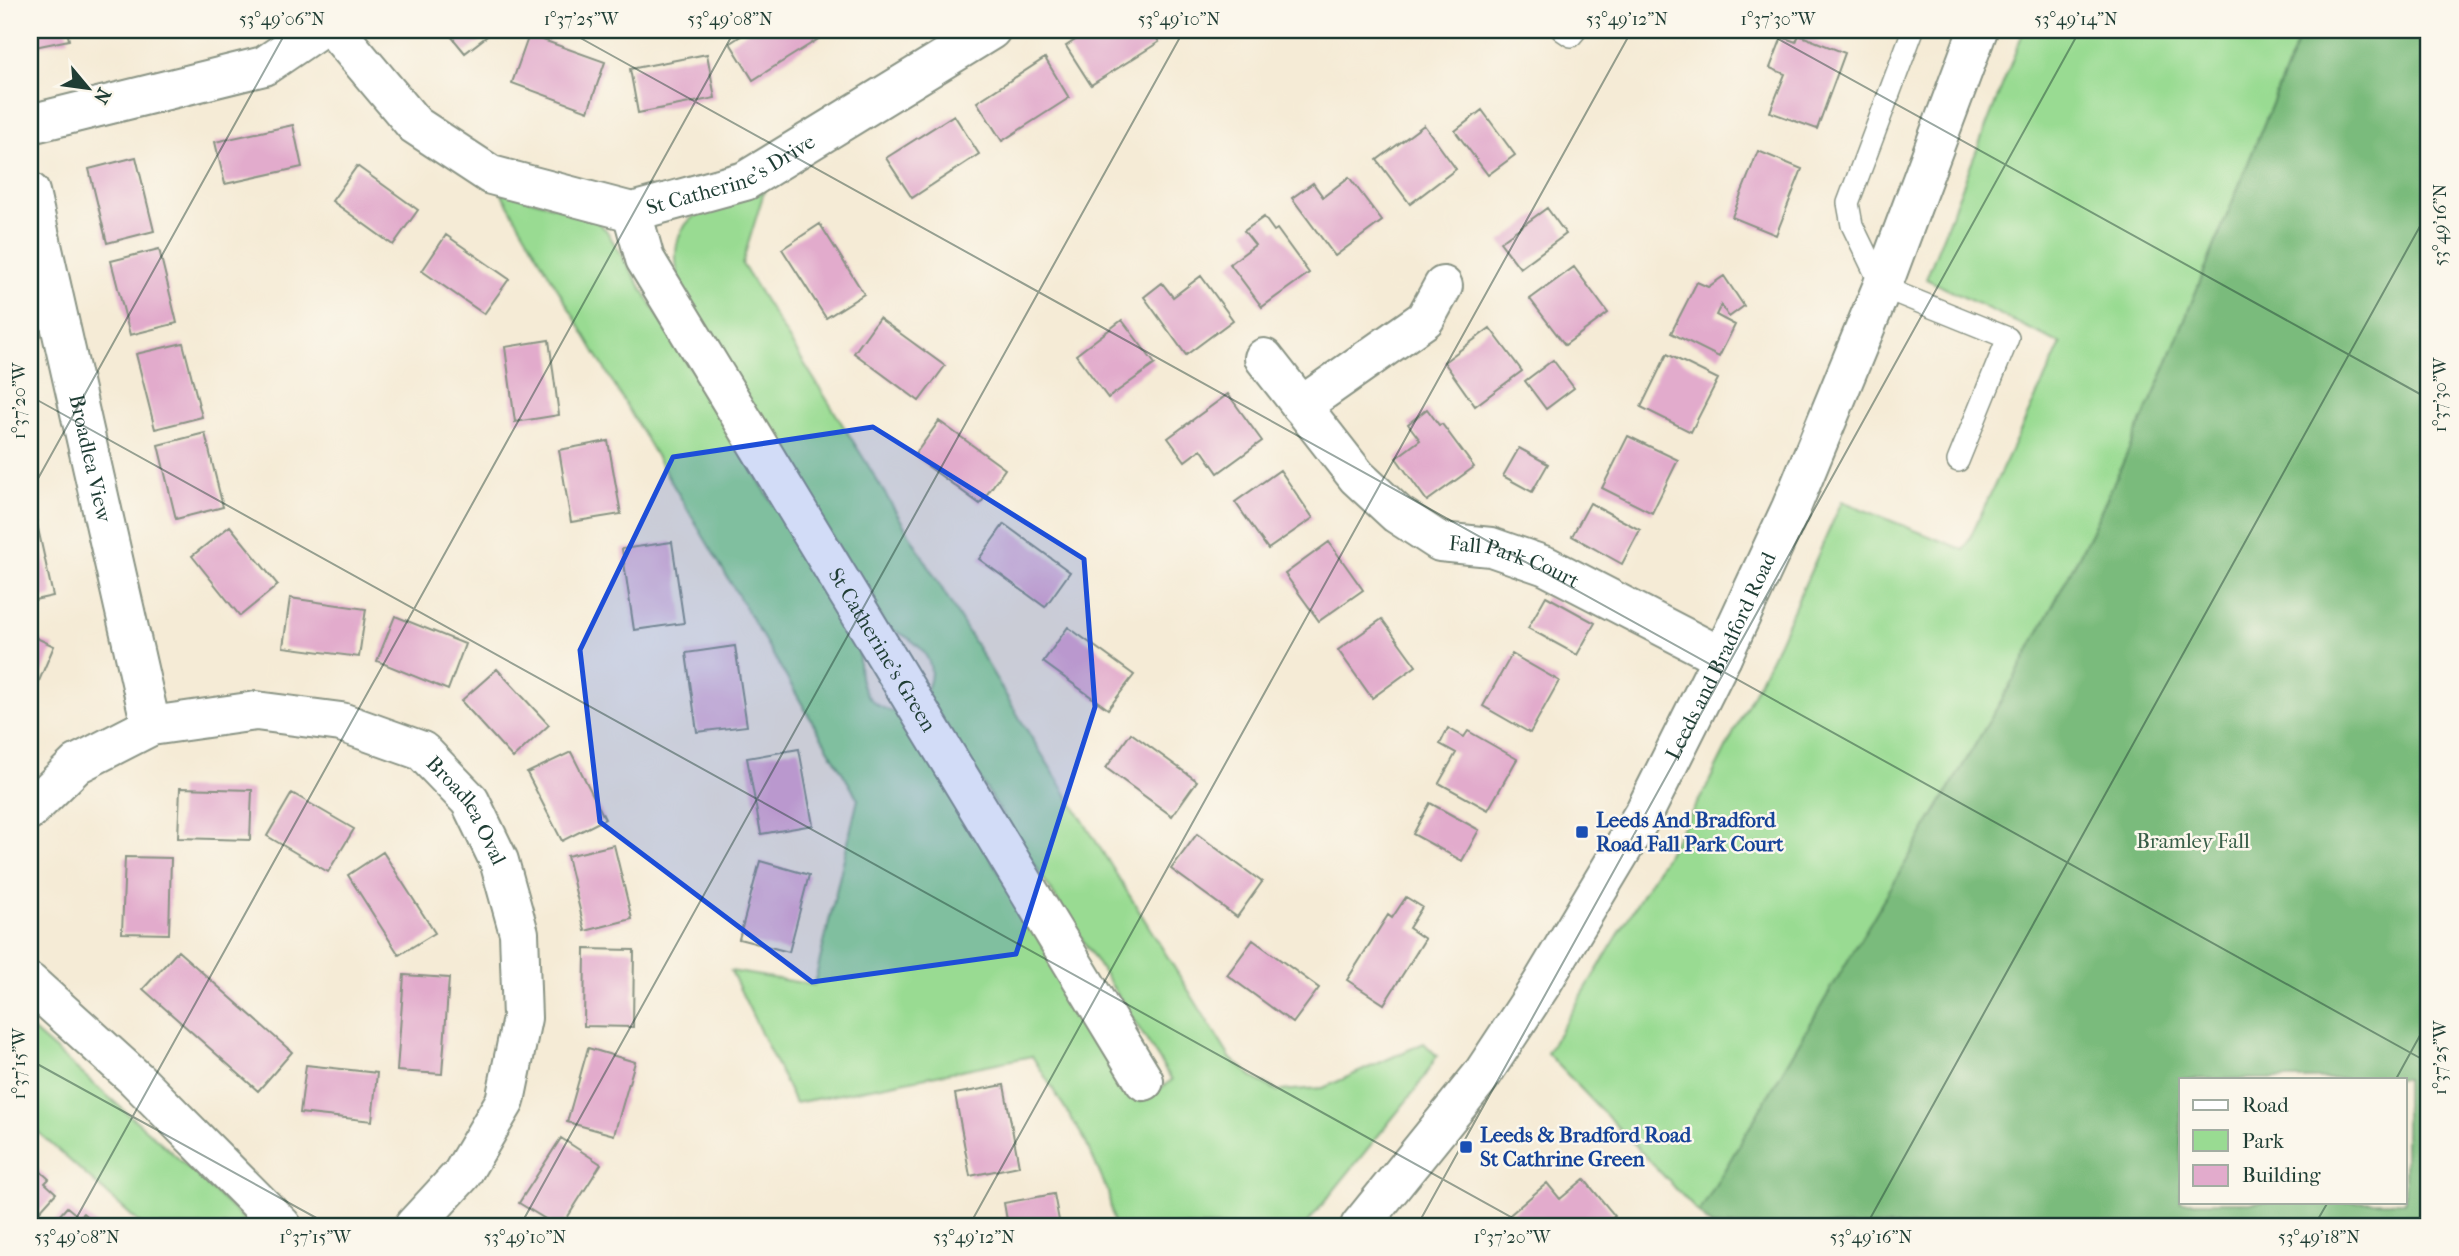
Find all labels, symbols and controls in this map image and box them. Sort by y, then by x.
text: 53°49'06"N [239,9,325,30]
text: 1°37'25"W [544,9,620,30]
text: 53°49'08"N [687,9,773,30]
text: 53°49'10"N [1138,9,1221,30]
text: 53°49'12"N [1586,9,1668,30]
text: 1°37'30"W [1741,9,1817,30]
text: 53°49'14"N [2034,9,2118,30]
north arrow [52,52,122,122]
text: N [89,84,115,108]
street label: St Catherine's Drive [643,129,819,220]
text: 53°49'16"N [2430,183,2451,266]
text: 1°37'30"W [2430,356,2451,432]
text: 1°37'20"W [9,361,30,439]
street label: Broadlea View [64,392,117,526]
street label: Fall Park Court [1448,531,1584,593]
street label: Leeds and Bradford Road [1661,548,1781,764]
street label: St Catherine's Green [823,564,941,736]
street label: Broadlea Oval [421,751,511,869]
place label: Leeds And Bradford Road Fall Park Court [1596,808,1784,856]
marker: Leeds And Bradford Road Fall Park Court [1574,824,1590,840]
park label: Bramley Fall [2136,829,2250,853]
text: 1°37'25"W [2430,1019,2451,1095]
text: 1°37'15"W [9,1027,30,1100]
legend [2179,1078,2406,1204]
text: Road [2242,1093,2289,1117]
place label: Leeds & Bradford Road St Cathrine Green [1480,1123,1692,1171]
text: Park [2242,1129,2284,1153]
marker: Leeds & Bradford Road St Cathrine Green [1458,1139,1474,1155]
text: Building [2242,1163,2321,1187]
text: 53°49'08"N [34,1227,120,1248]
text: 1°37'15"W [279,1227,352,1248]
text: 53°49'10"N [484,1227,567,1248]
text: 53°49'12"N [933,1227,1015,1248]
text: 1°37'20"W [1474,1227,1552,1248]
text: 53°49'16"N [1830,1227,1913,1248]
text: 53°49'18"N [2278,1227,2360,1248]

